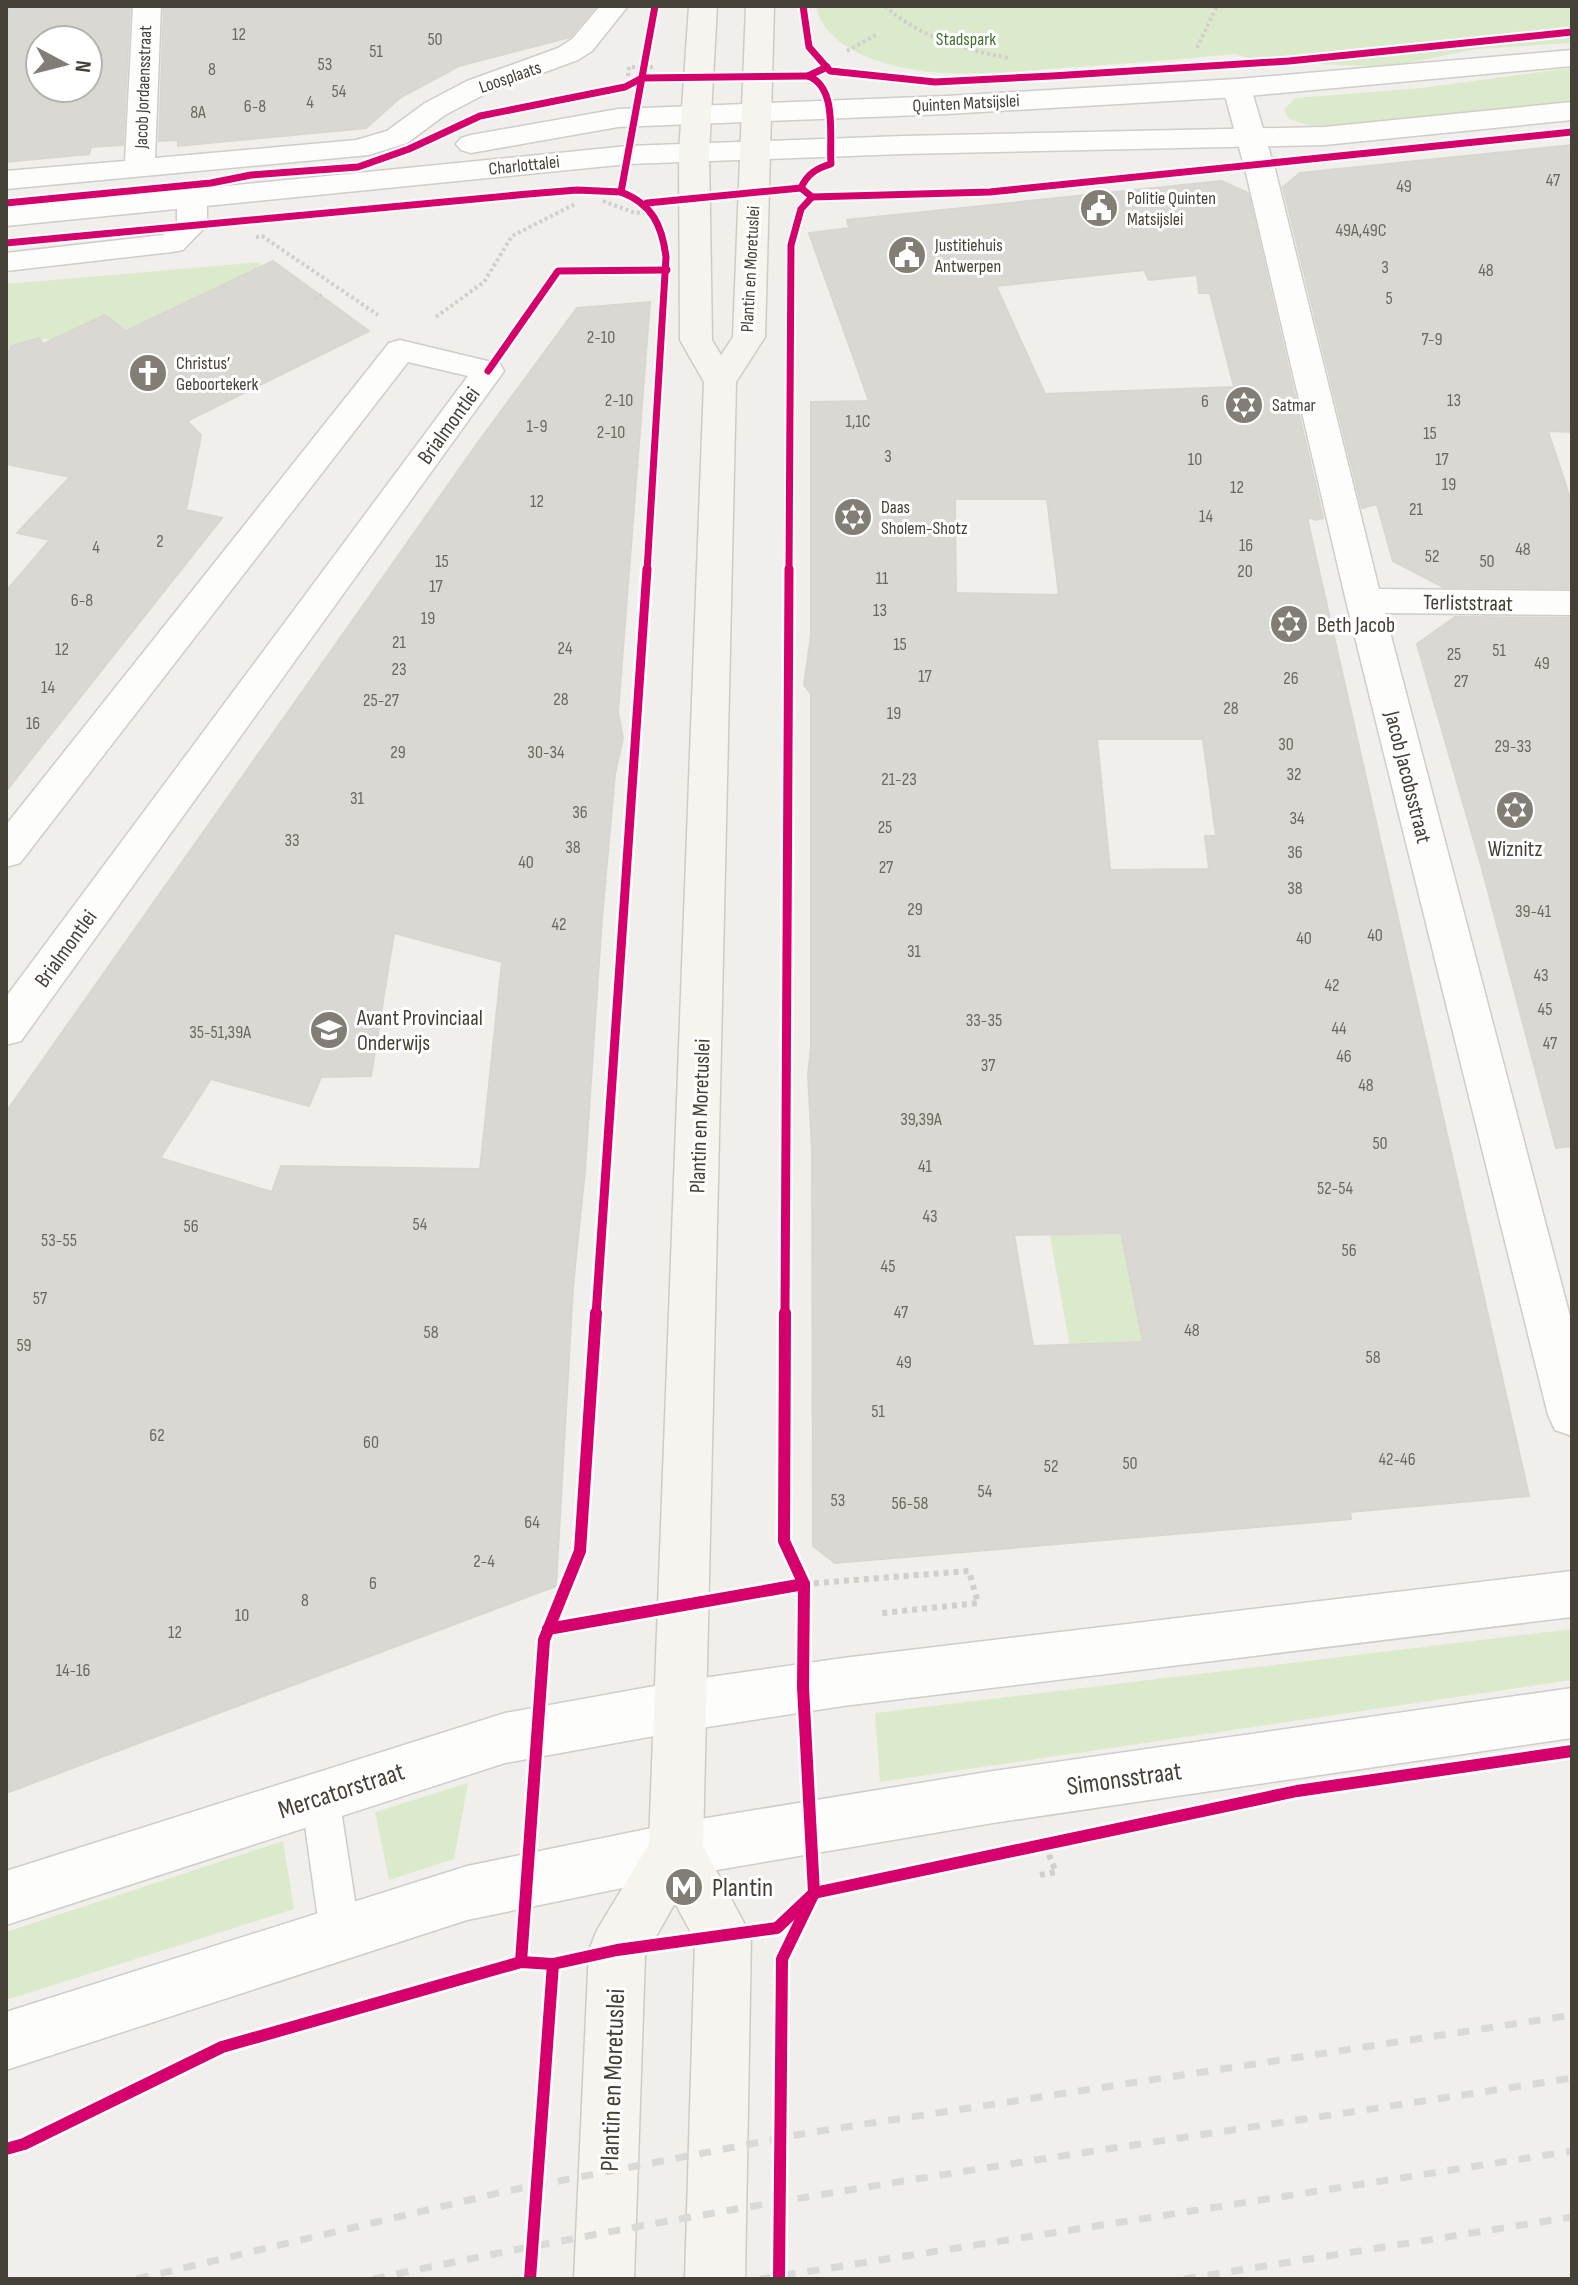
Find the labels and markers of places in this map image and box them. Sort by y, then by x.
public building icon: Politie Quinten Matsijslei [1078,187,1120,229]
place label: Politie Quinten Matsijslei [1127,188,1216,230]
public building icon: Justitiehuis Antwerpen [886,234,928,276]
place label: Justitiehuis Antwerpen [934,235,1003,277]
church icon: Christus’ Geboortekerk [127,352,169,394]
place label: Christus’ Geboortekerk [176,353,259,395]
synagogue icon: Satmar [1223,384,1265,426]
place label: Satmar [1272,395,1316,416]
synagogue icon: Daas Sholem-Shotz [832,496,874,538]
place label: Daas Sholem-Shotz [881,497,968,539]
synagogue icon: Beth Jacob [1268,603,1310,645]
place label: Beth Jacob [1317,612,1395,639]
synagogue icon: Wiznitz [1494,789,1536,831]
place label: Wiznitz [1488,836,1542,863]
place label: Avant Provinciaal Onderwijs [356,1005,483,1057]
school or university icon: Avant Provinciaal Onderwijs [308,1009,350,1051]
metro station icon: Plantin [663,1866,705,1908]
place label: Plantin [712,1873,773,1904]

